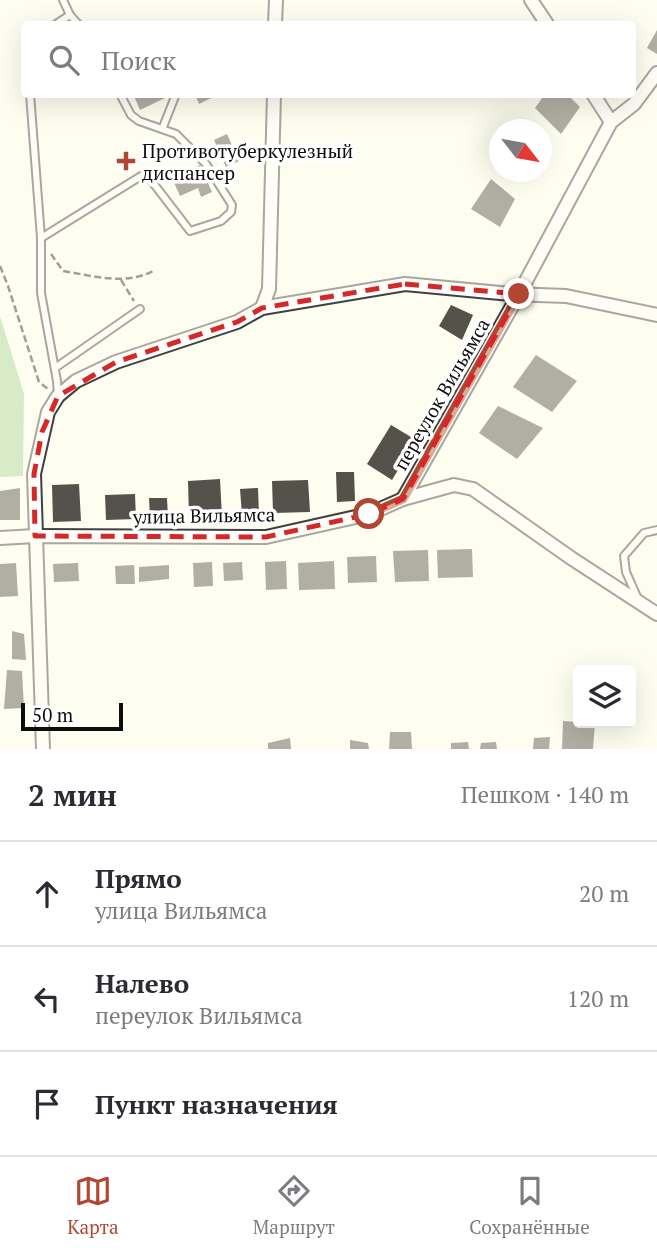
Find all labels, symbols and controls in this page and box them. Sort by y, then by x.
search box [21,21,636,98]
icon: search [45,41,83,79]
text: Поиск [101,43,176,77]
north arrow [489,119,552,182]
place label: Противотуберкулезный диспансер [142,138,353,185]
marker: Противотуберкулезный диспансер [116,151,136,171]
route end [503,278,534,309]
street label: переулок Вильямса [387,313,495,474]
route start [353,498,384,529]
street label: улица Вильямса [132,501,276,529]
map controls [573,665,636,728]
button: layers [573,665,636,728]
scale bar [21,700,122,732]
text: 50 m [32,702,73,727]
text: 2 мин [28,775,117,815]
text: Пешком · 140 m [461,779,629,810]
text: Прямо [95,861,182,895]
icon: ahead [28,875,66,913]
text: 20 m [579,878,629,909]
text: улица Вильямса [95,895,267,926]
text: Налево [95,966,189,1000]
icon: left [28,980,66,1018]
text: 120 m [567,983,629,1014]
text: переулок Вильямса [95,1000,303,1031]
icon: arrive [28,1085,66,1123]
text: Пункт назначения [95,1087,338,1121]
tab: Карта [67,1172,118,1239]
tab: Маршрут [253,1172,335,1239]
tab: Сохранённые [469,1172,590,1239]

